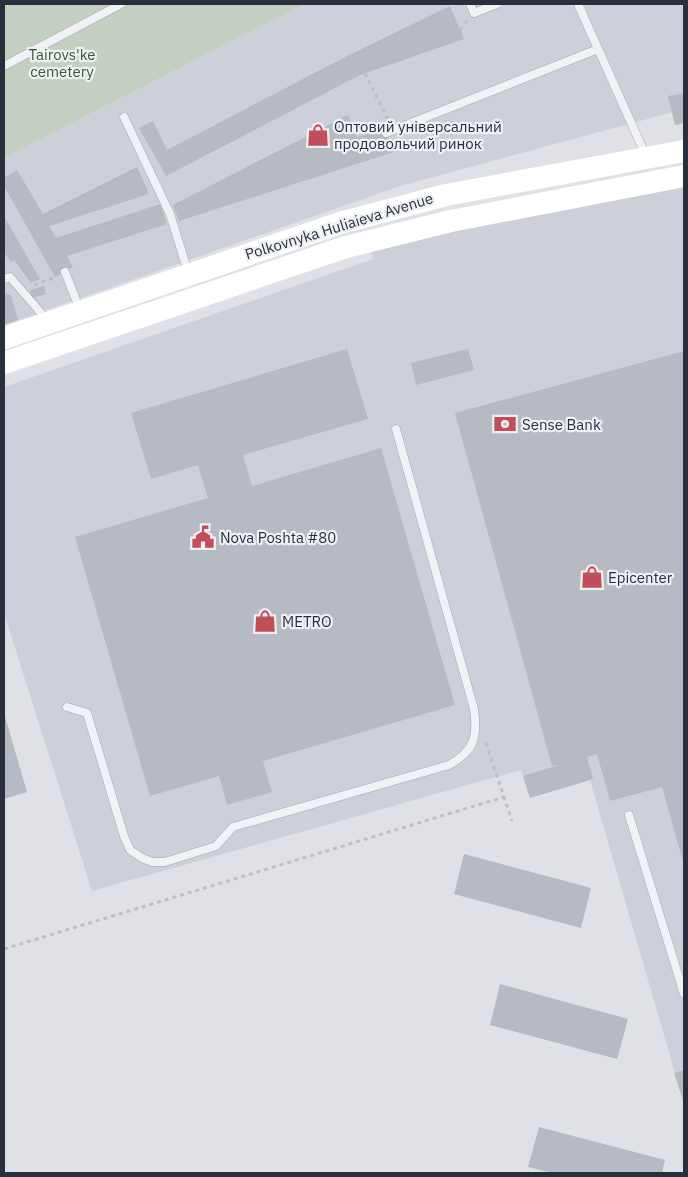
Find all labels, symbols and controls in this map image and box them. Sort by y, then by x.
park label: Tairovs'ke cemetery [28,45,96,81]
place label: Оптовий універсальний продовольчий ринок [334,117,502,153]
shop icon: Оптовий універсальний продовольчий ринок [305,122,331,148]
street label: Polkovnyka Huliaieva Avenue [243,188,435,264]
bank icon: Sense Bank [492,411,518,437]
place label: Sense Bank [522,415,601,434]
public building icon: Nova Poshta #80 [190,524,216,550]
place label: Nova Poshta #80 [220,528,336,547]
shop icon: Epicenter [579,564,605,590]
place label: Epicenter [608,568,673,587]
shop icon: METRO [252,608,278,634]
place label: METRO [282,612,332,631]

